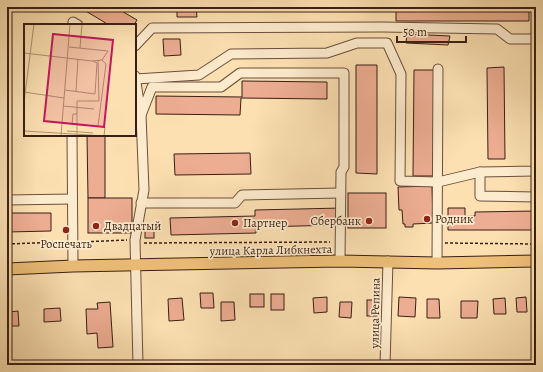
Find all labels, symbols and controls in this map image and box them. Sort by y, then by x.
scale bar [397,18,466,44]
inset map [24,24,136,136]
text: 50 m [403,24,427,40]
place label: Родник [435,211,473,227]
place label: Сбербанк [311,213,361,229]
marker: Родник [422,214,432,224]
place label: Партнер [243,215,287,231]
marker: Сбербанк [364,216,374,226]
place label: Двадцатый [104,218,161,234]
marker: Партнер [230,218,240,228]
marker: Двадцатый [91,221,101,231]
marker: Роспечать [61,225,71,235]
place label: Роспечать [40,236,92,252]
street label: улица Карла Либкнехта [209,241,333,259]
street label: улица Репина [366,277,384,350]

